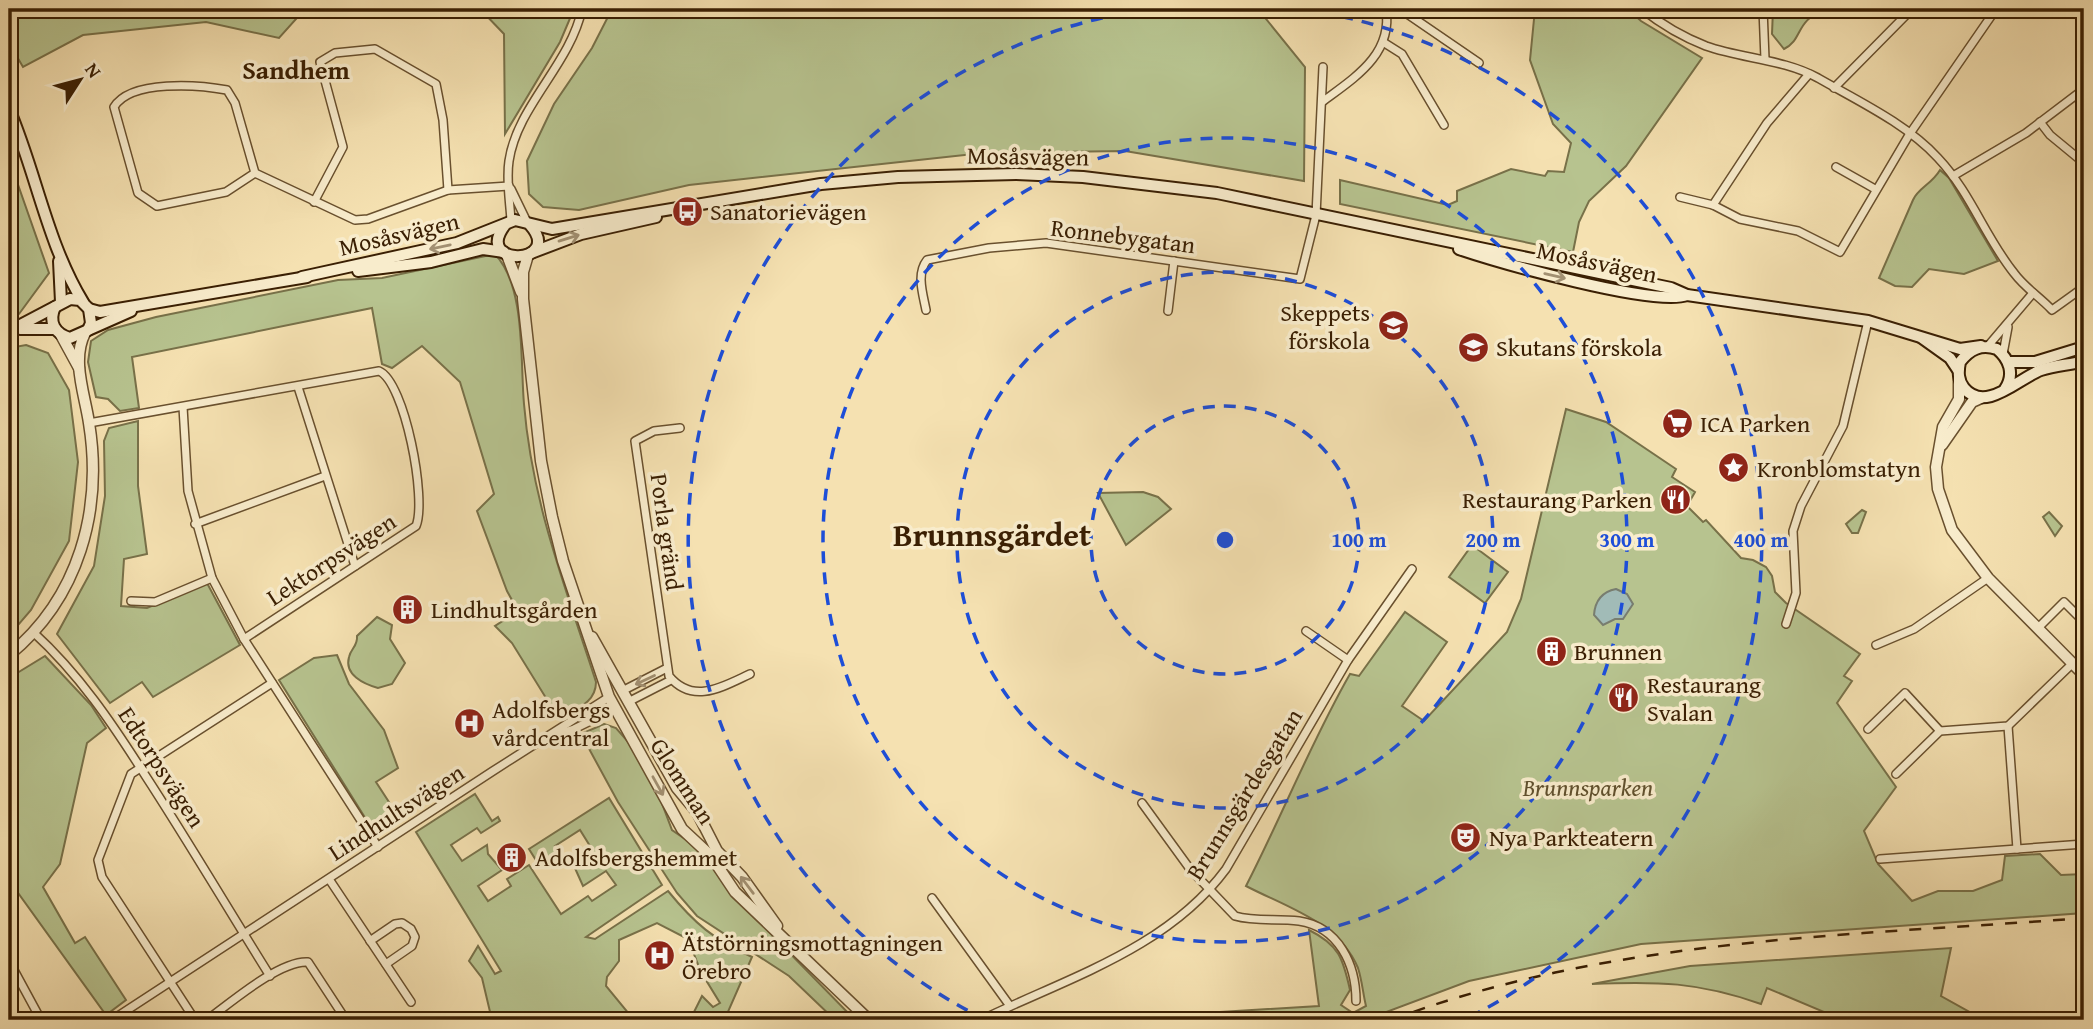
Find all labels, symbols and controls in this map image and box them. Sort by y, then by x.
north arrow [46,46,116,116]
district label: Sandhem [242,50,351,89]
text: N [79,57,109,84]
street label: Mosåsvägen [967,137,1090,175]
bus stop icon: Sanatorievägen [670,194,704,228]
place label: Sanatorievägen [710,194,867,229]
street label: Mosåsvägen [335,203,463,265]
street label: Ronnebygatan [1049,210,1198,262]
one-way arrow [558,231,580,243]
street label: Mosåsvägen [1534,232,1661,292]
one-way arrow [429,241,452,254]
one-way arrow [1543,270,1566,283]
place label: Skeppets förskola [1280,295,1371,358]
school or university icon: Skeppets förskola [1376,309,1410,343]
school or university icon: Skutans förskola [1456,330,1490,364]
place label: Skutans förskola [1496,330,1663,365]
supermarket icon: ICA Parken [1660,406,1694,440]
place label: ICA Parken [1700,406,1811,441]
place icon: Kronblomstatyn [1717,451,1751,485]
place label: Kronblomstatyn [1757,451,1921,486]
street label: Porla gränd [641,471,693,593]
place label: Restaurang Parken [1462,482,1653,517]
restaurant icon: Restaurang Parken [1658,482,1692,516]
street label: Lektorpsvägen [259,504,403,614]
district label: Brunnsgärdet [893,511,1091,558]
text: 100 m [1331,524,1387,555]
text: 200 m [1465,524,1521,555]
text: 300 m [1599,524,1655,555]
text: 400 m [1733,524,1789,555]
centre of rings [1213,528,1237,552]
building icon: Lindhultsgården [391,592,425,626]
place label: Lindhultsgården [431,592,598,627]
building icon: Brunnen [1534,634,1568,668]
place label: Brunnen [1574,634,1663,669]
place label: Restaurang Svalan [1647,667,1761,730]
one-way arrow [634,674,655,687]
restaurant icon: Restaurang Svalan [1607,681,1641,715]
place label: Adolfsbergs vårdcentral [492,692,611,755]
street label: Edtorpsvägen [110,700,215,835]
street label: Brunnsgärdesgatan [1177,701,1311,886]
hospital icon: Adolfsbergs vårdcentral [452,706,486,740]
street label: Glomman [642,731,724,832]
street label: Lindhultsvägen [321,755,471,869]
park label: Brunnsparken [1522,770,1653,805]
one-way arrow [652,775,665,796]
theatre icon: Nya Parkteatern [1449,820,1483,854]
place label: Nya Parkteatern [1489,820,1654,855]
building icon: Adolfsbergshemmet [495,840,529,874]
place label: Adolfsbergshemmet [535,840,738,875]
one-way arrow [740,877,755,895]
place label: Ätstörningsmottagningen Örebro [682,925,943,988]
hospital icon: Ätstörningsmottagningen Örebro [642,939,676,973]

